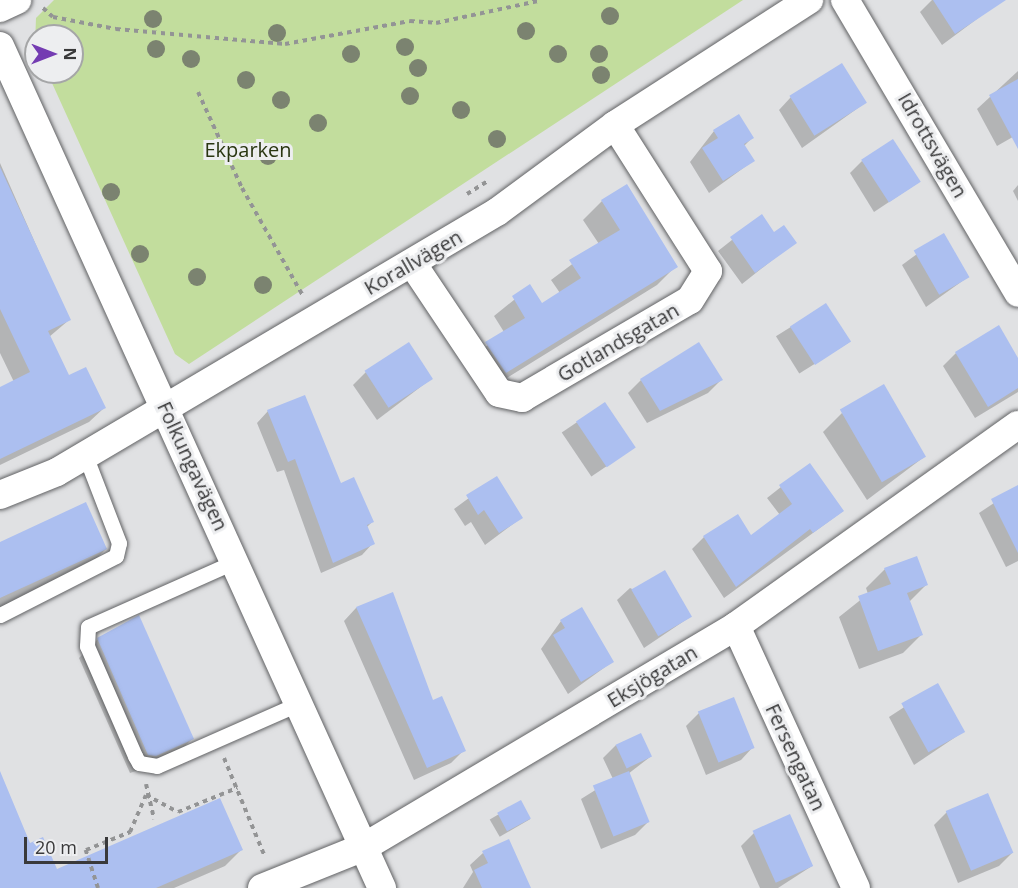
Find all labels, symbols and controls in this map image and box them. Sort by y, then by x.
north arrow [24,24,84,84]
text: N [59,47,81,61]
street label: Idrottsvägen [893,88,973,202]
park label: Ekparken [204,137,292,161]
street label: Korallvägen [360,224,466,300]
street label: Gotlandsgatan [553,298,683,386]
street label: Folkungavägen [153,398,233,534]
street label: Eksjögatan [603,640,701,712]
street label: Fersengatan [761,700,831,814]
scale bar [27,825,111,863]
text: 20 m [35,835,77,859]

